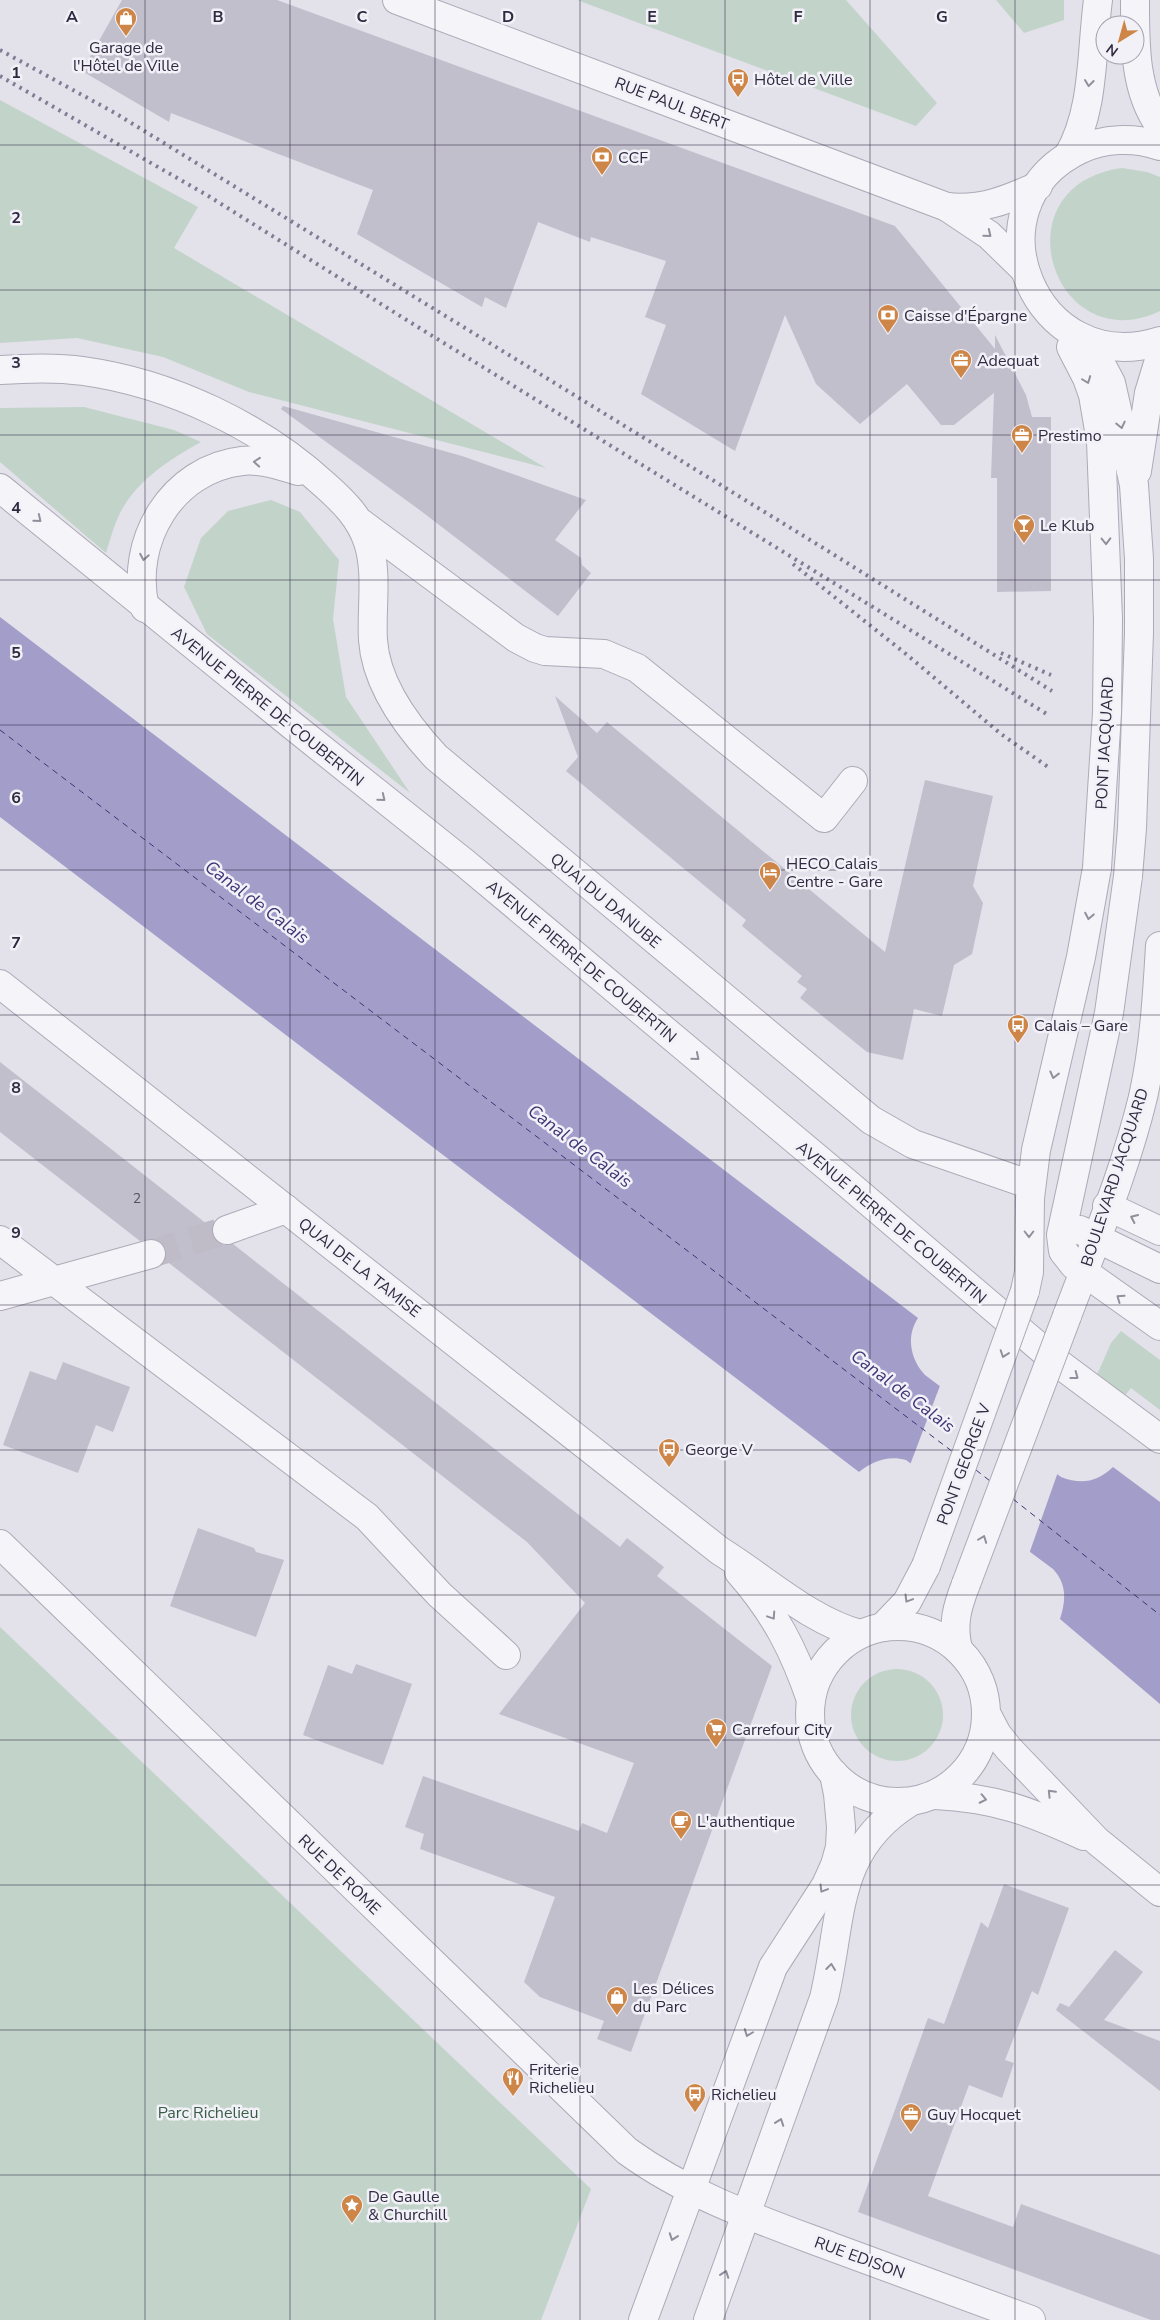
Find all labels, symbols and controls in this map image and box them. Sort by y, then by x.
text: A [66,6,78,28]
shop icon: Garage de l'Hôtel de Ville [114,6,138,37]
text: B [212,6,224,28]
text: C [357,6,368,28]
text: D [502,6,514,28]
text: E [647,6,657,28]
text: F [794,6,803,28]
text: G [936,6,948,28]
north arrow [1095,15,1145,65]
place label: Garage de l'Hôtel de Ville [73,37,179,77]
text: N [1103,39,1122,61]
text: 1 [11,62,21,84]
bus stop icon: Hôtel de Ville [726,67,750,98]
place label: Hôtel de Ville [754,69,852,91]
street label: RUE PAUL BERT [611,72,732,136]
one-way arrow [1084,80,1095,88]
bank icon: CCF [590,145,614,176]
place label: CCF [618,147,648,169]
text: 2 [11,207,21,229]
one-way arrow [982,229,991,237]
bank icon: Caisse d'Épargne [876,303,900,334]
place label: Caisse d'Épargne [904,305,1027,327]
office icon: Adequat [949,348,973,379]
place label: Adequat [977,350,1039,372]
text: 3 [11,352,21,374]
one-way arrow [1081,376,1091,384]
one-way arrow [1115,421,1126,430]
office icon: Prestimo [1010,423,1034,454]
place label: Prestimo [1038,425,1102,447]
one-way arrow [253,456,261,467]
text: 4 [11,497,21,519]
bar icon: Le Klub [1012,513,1036,544]
one-way arrow [32,514,41,523]
place label: Le Klub [1040,515,1094,537]
one-way arrow [1101,538,1111,545]
one-way arrow [140,552,150,561]
street label: AVENUE PIERRE DE COUBERTIN [166,622,368,792]
text: 5 [11,642,21,664]
street label: PONT JACQUARD [1091,676,1119,810]
text: 6 [11,787,21,809]
one-way arrow [376,792,385,801]
street label: QUAI DU DANUBE [545,848,665,954]
place label: HECO Calais Centre - Gare [786,853,883,893]
water label: Canal de Calais [200,855,314,949]
hotel icon: HECO Calais Centre - Gare [758,860,782,891]
street label: AVENUE PIERRE DE COUBERTIN [482,875,681,1048]
one-way arrow [1084,911,1094,920]
text: 7 [11,932,21,954]
bus stop icon: Calais – Gare [1006,1013,1030,1044]
place label: Calais – Gare [1034,1015,1128,1037]
one-way arrow [691,1051,700,1060]
one-way arrow [1050,1070,1060,1078]
text: 8 [11,1077,21,1099]
street label: BOULEVARD JACQUARD [1076,1085,1154,1269]
water label: Canal de Calais [523,1099,637,1193]
street label: AVENUE PIERRE DE COUBERTIN [792,1136,991,1309]
house number: 2 [133,1189,141,1208]
street label: QUAI DE LA TAMISE [293,1213,425,1323]
one-way arrow [1130,1215,1139,1225]
text: 9 [11,1222,21,1244]
one-way arrow [1024,1230,1034,1238]
one-way arrow [1116,1295,1126,1304]
water label: Canal de Calais [846,1344,960,1438]
one-way arrow [1000,1349,1010,1357]
one-way arrow [1069,1370,1078,1378]
street label: PONT GEORGE V [932,1400,996,1528]
bus stop icon: George V [657,1437,681,1468]
place label: George V [685,1439,754,1461]
one-way arrow [977,1535,987,1543]
one-way arrow [905,1593,915,1602]
one-way arrow [766,1610,775,1619]
supermarket icon: Carrefour City [704,1717,728,1748]
place label: Carrefour City [732,1719,833,1741]
one-way arrow [1048,1790,1057,1799]
one-way arrow [979,1793,988,1804]
cafe icon: L'authentique [669,1809,693,1840]
place label: L'authentique [697,1811,795,1833]
street label: RUE DE ROME [293,1830,385,1920]
one-way arrow [819,1884,829,1893]
one-way arrow [825,1963,835,1972]
place label: Les Délices du Parc [633,1978,714,2018]
shop icon: Les Délices du Parc [605,1985,629,2016]
one-way arrow [744,2028,754,2036]
place label: Friterie Richelieu [529,2059,594,2099]
restaurant icon: Friterie Richelieu [501,2066,525,2097]
bus stop icon: Richelieu [683,2082,707,2113]
place label: Richelieu [711,2084,776,2106]
park label: Parc Richelieu [158,2102,258,2124]
office icon: Guy Hocquet [899,2102,923,2133]
place label: Guy Hocquet [927,2104,1021,2126]
one-way arrow [774,2118,784,2126]
place label: De Gaulle & Churchill [368,2186,448,2226]
place icon: De Gaulle & Churchill [340,2193,364,2224]
street label: RUE EDISON [811,2231,908,2285]
one-way arrow [669,2232,679,2240]
one-way arrow [719,2271,729,2279]

